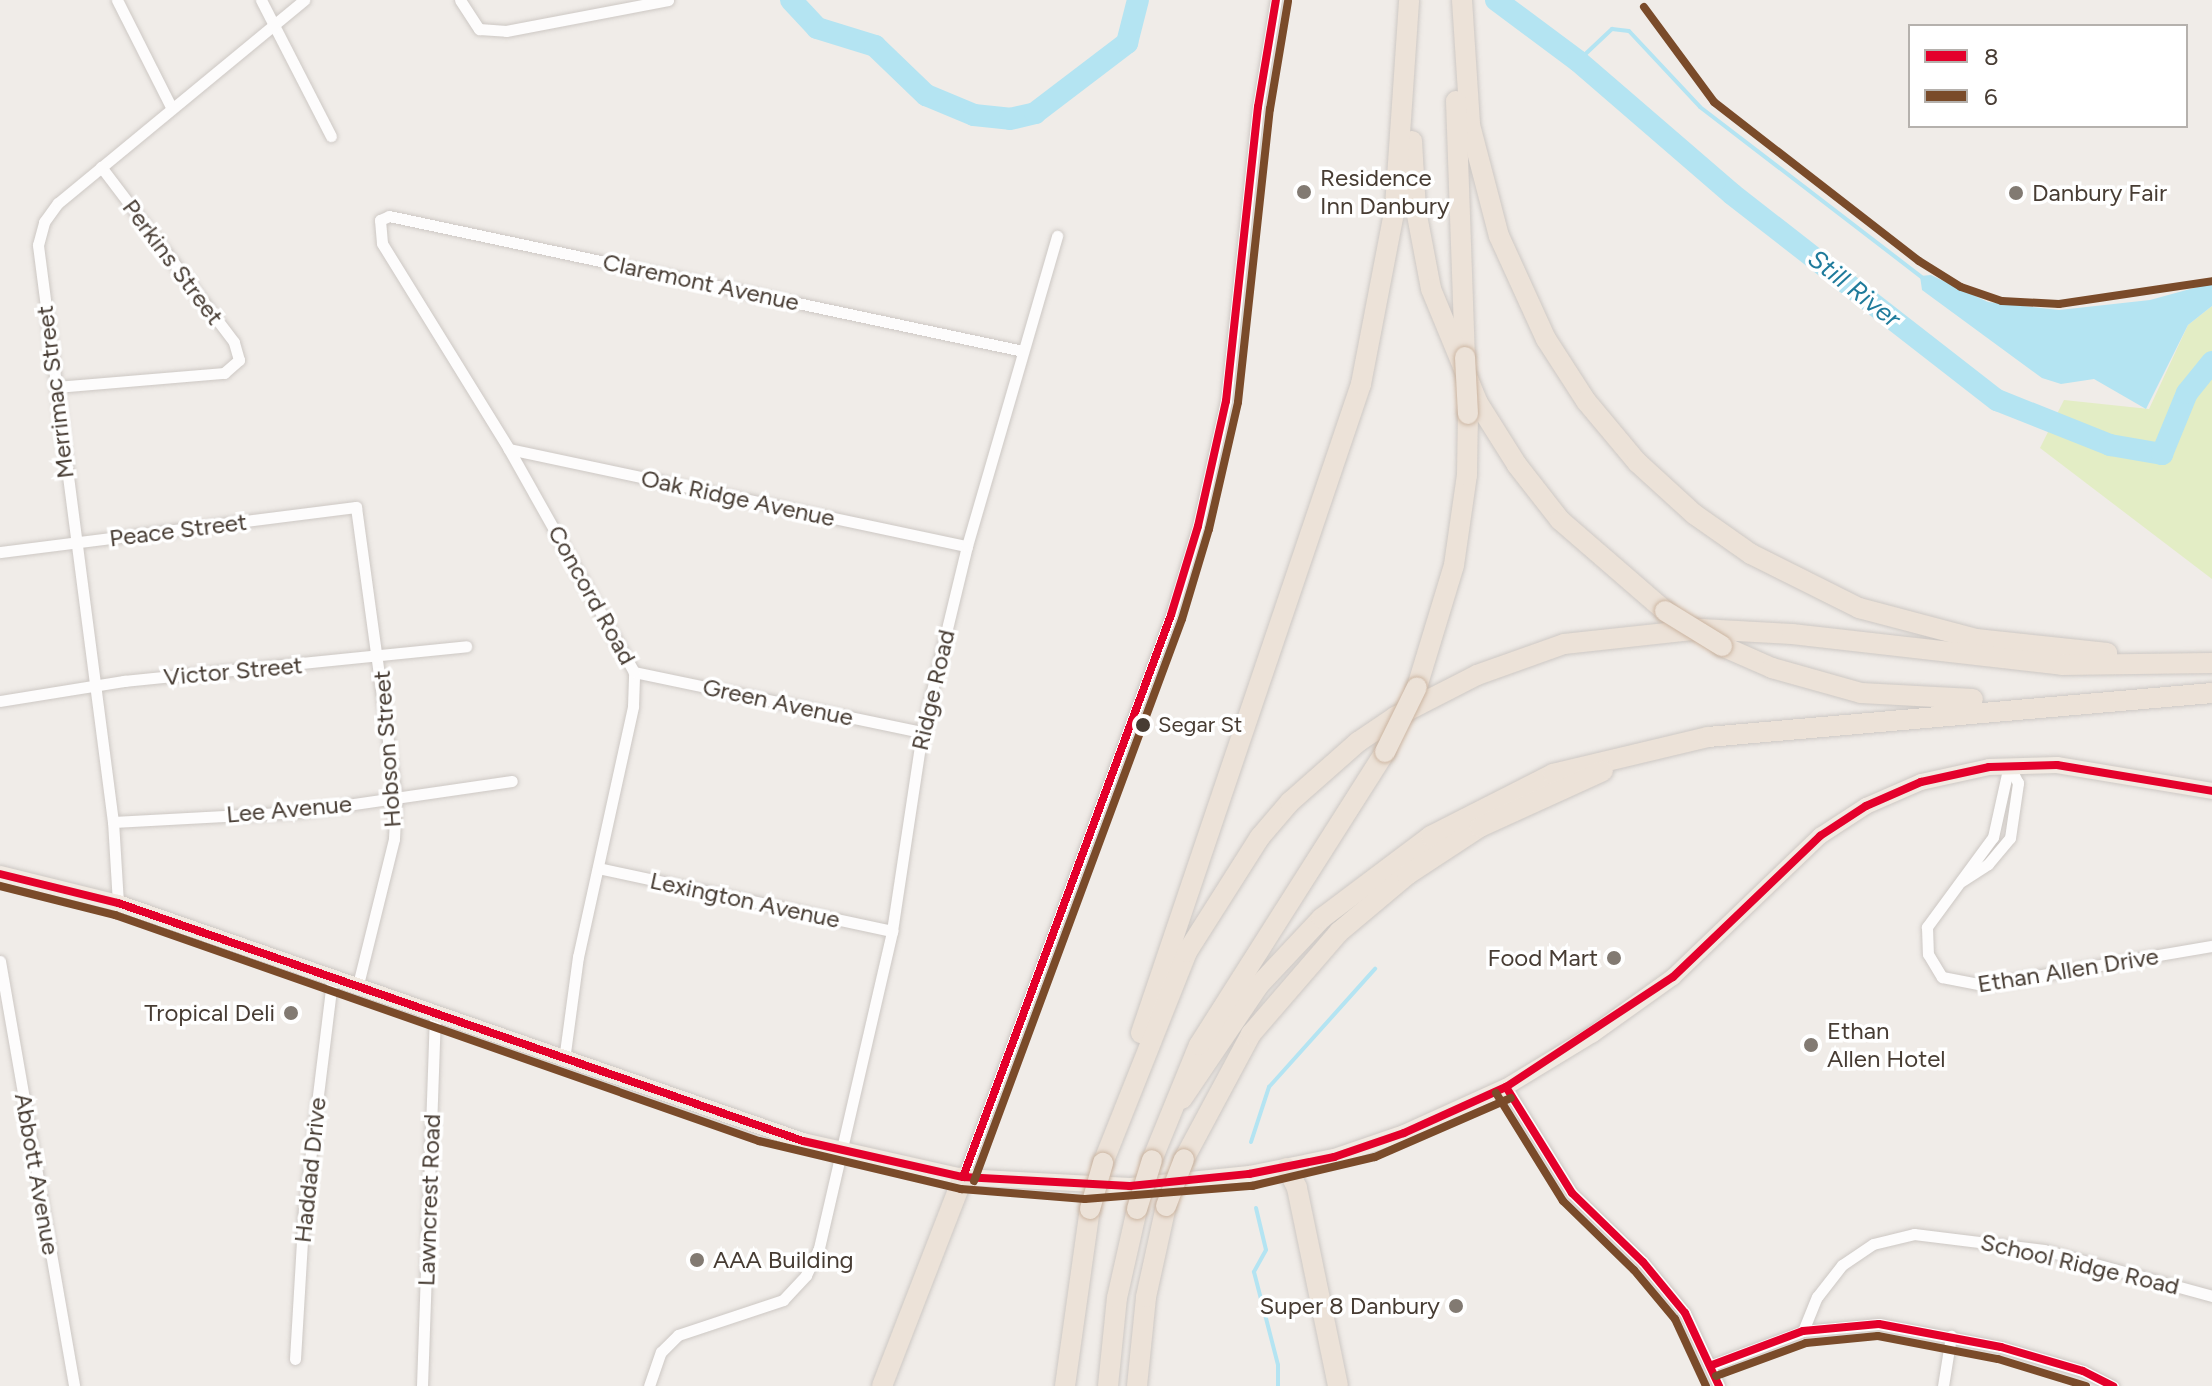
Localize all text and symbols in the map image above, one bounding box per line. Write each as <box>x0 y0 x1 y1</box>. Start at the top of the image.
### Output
legend <box>1908 24 2188 128</box>
text: 8 <box>1984 42 1999 71</box>
text: 6 <box>1984 82 1998 111</box>
place label: Residence Inn Danbury <box>1320 164 1450 220</box>
place label: Danbury Fair <box>2032 179 2167 207</box>
marker: Residence Inn Danbury <box>1295 183 1313 201</box>
marker: Danbury Fair <box>2007 184 2025 202</box>
street label: Perkins Street <box>116 194 230 330</box>
water label: Still River <box>1802 243 1906 335</box>
street label: Claremont Avenue <box>600 247 802 317</box>
street label: Merrimac Street <box>30 304 80 480</box>
street label: Oak Ridge Avenue <box>638 463 838 533</box>
street label: Peace Street <box>108 507 248 553</box>
street label: Concord Road <box>542 520 642 670</box>
street label: Ridge Road <box>905 627 961 753</box>
street label: Victor Street <box>162 651 304 691</box>
street label: Hobson Street <box>367 669 407 829</box>
street label: Green Avenue <box>700 672 856 732</box>
place label: Segar St <box>1158 712 1242 738</box>
marker: Segar St <box>1135 717 1151 733</box>
street label: Lee Avenue <box>225 789 353 829</box>
street label: Lexington Avenue <box>647 866 843 934</box>
street label: Ethan Allen Drive <box>1975 941 2161 999</box>
place label: Food Mart <box>1488 944 1598 972</box>
marker: Food Mart <box>1605 949 1623 967</box>
place label: Tropical Deli <box>144 999 275 1027</box>
marker: Tropical Deli <box>282 1004 300 1022</box>
place label: Ethan Allen Hotel <box>1827 1017 1946 1073</box>
marker: Ethan Allen Hotel <box>1802 1036 1820 1054</box>
street label: Abbott Avenue <box>9 1091 65 1257</box>
street label: Haddad Drive <box>288 1096 332 1244</box>
street label: Lawncrest Road <box>412 1113 446 1287</box>
street label: School Ridge Road <box>1978 1227 2182 1301</box>
place label: AAA Building <box>713 1246 854 1274</box>
marker: AAA Building <box>688 1251 706 1269</box>
place label: Super 8 Danbury <box>1260 1292 1440 1320</box>
marker: Super 8 Danbury <box>1447 1297 1465 1315</box>

